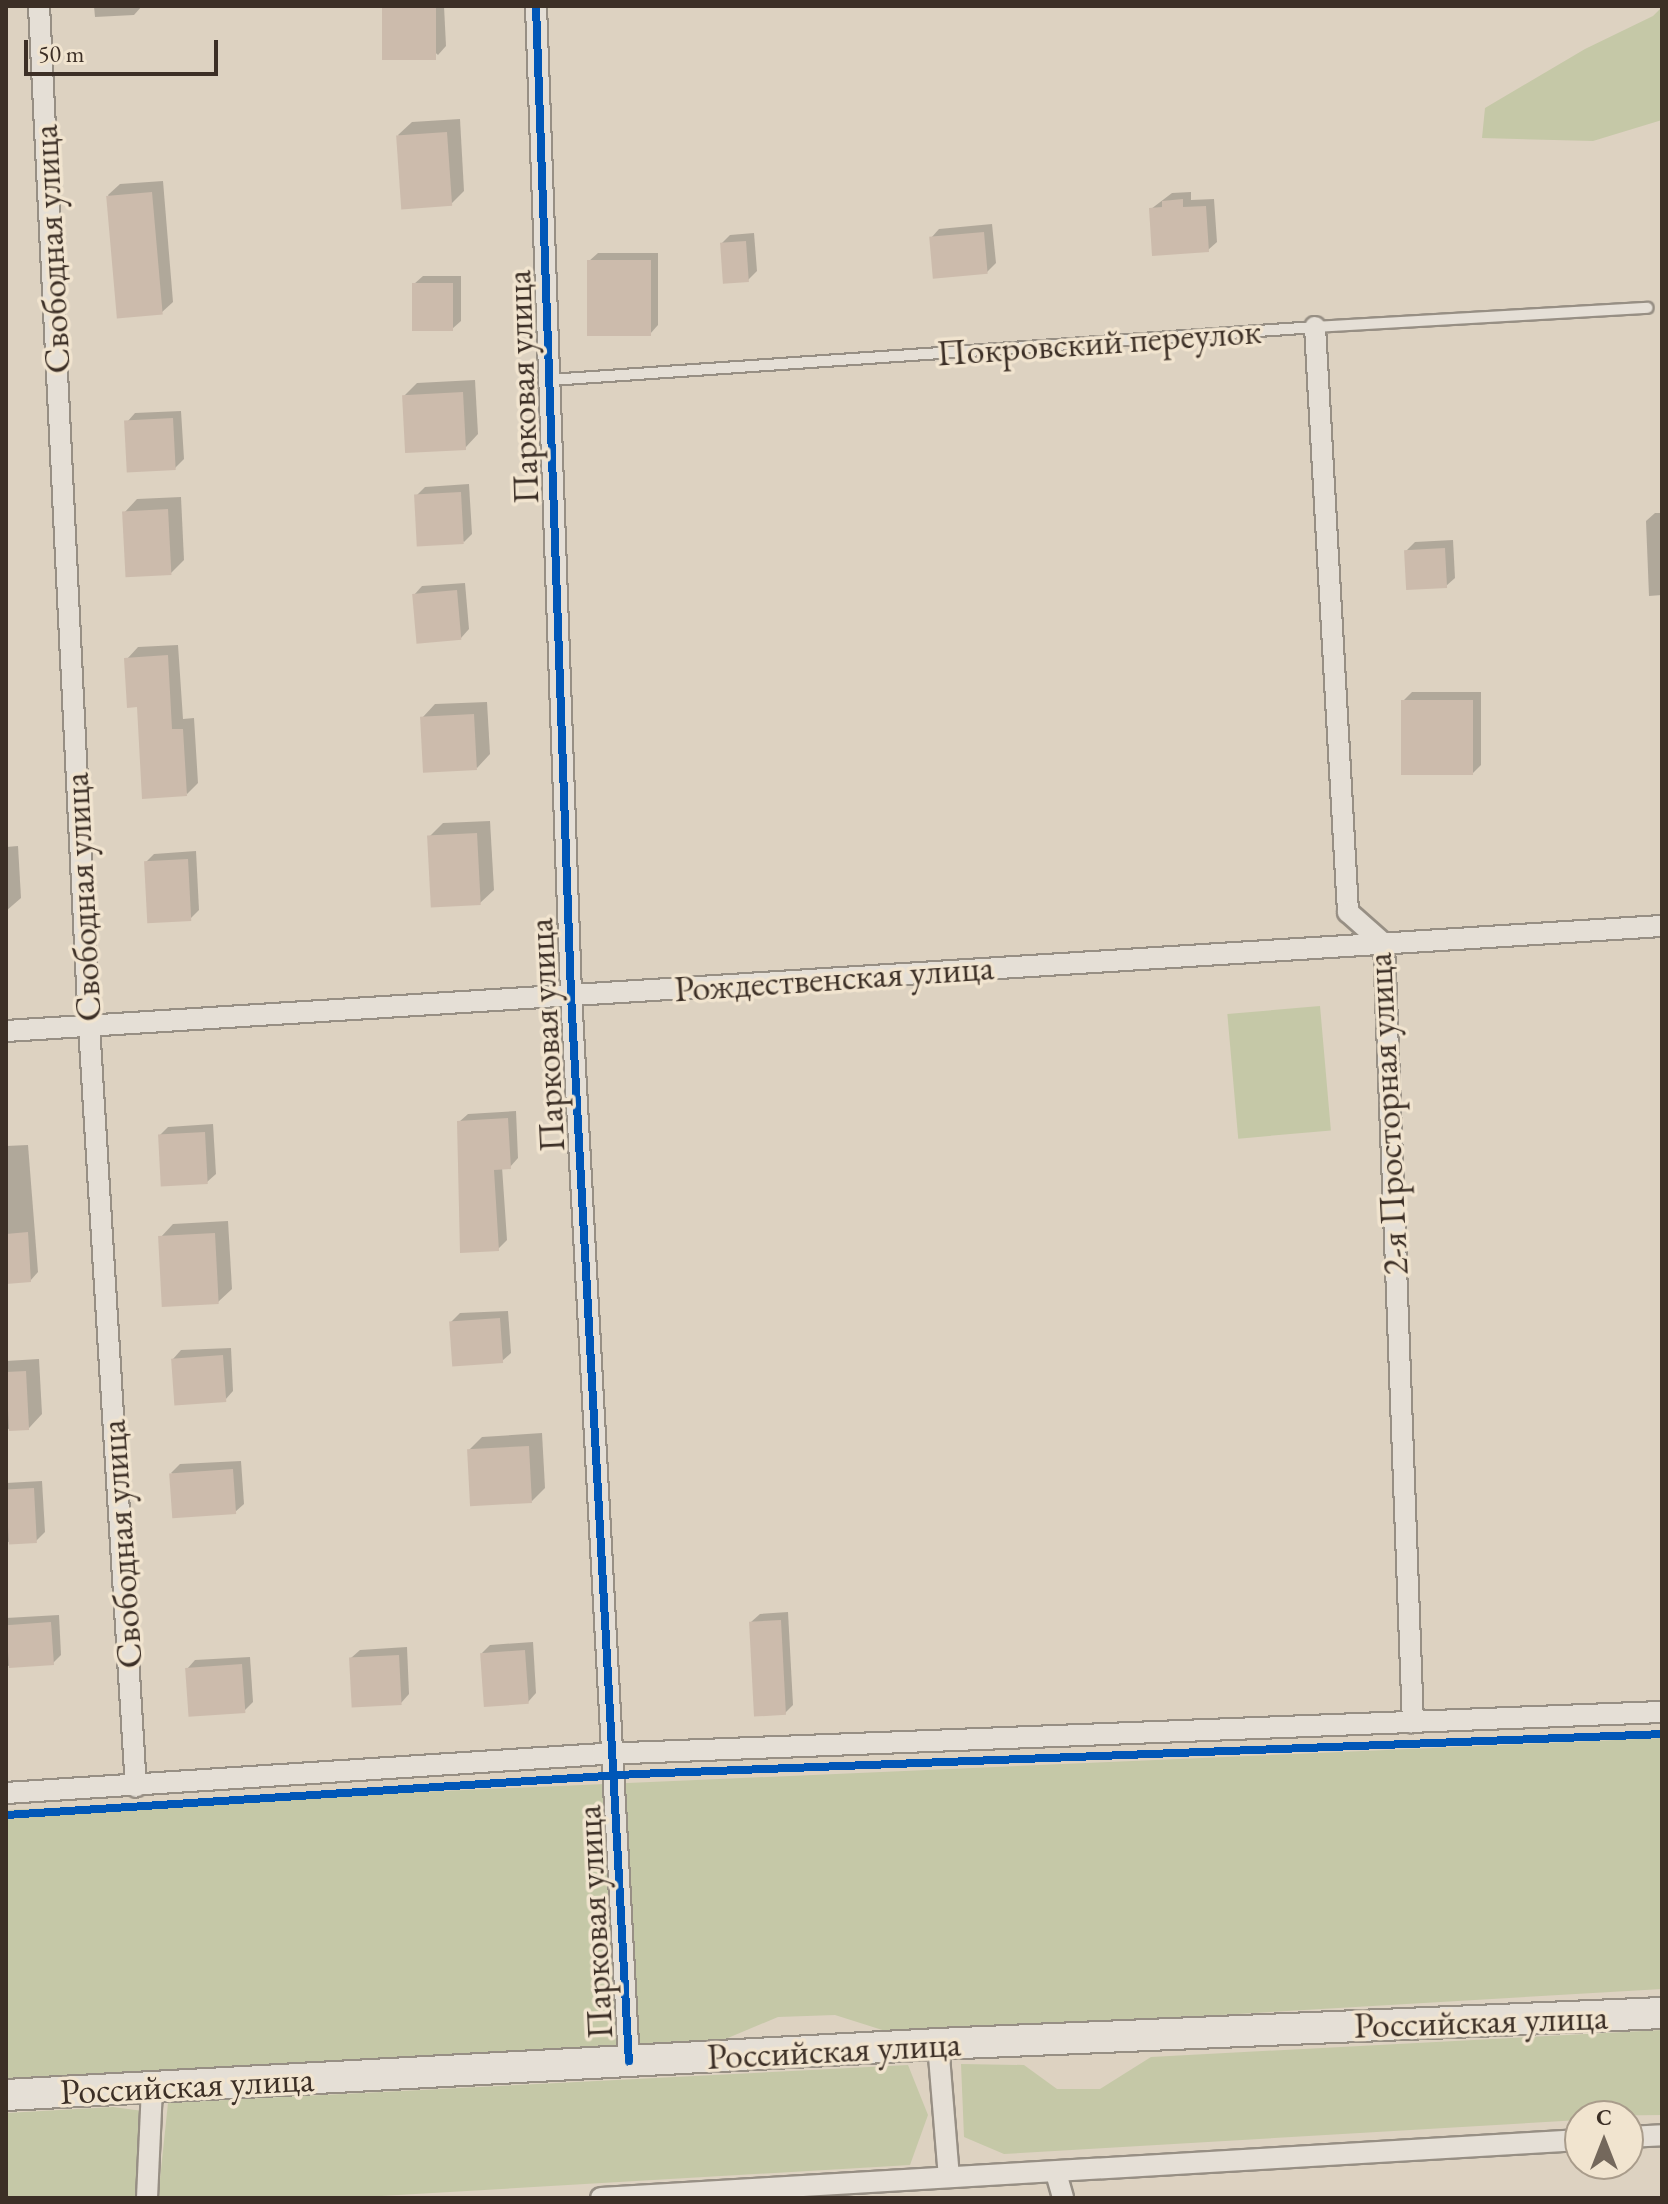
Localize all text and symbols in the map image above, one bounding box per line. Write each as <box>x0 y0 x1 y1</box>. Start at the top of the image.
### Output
scale bar <box>28 24 222 74</box>
text: 50 m <box>38 38 85 69</box>
street label: Свободная улица <box>23 123 79 375</box>
street label: Парковая улица <box>496 269 548 505</box>
street label: Покровский переулок <box>935 309 1263 375</box>
street label: Свободная улица <box>54 771 110 1023</box>
street label: Парковая улица <box>518 917 574 1153</box>
street label: Рождественская улица <box>673 945 995 1011</box>
street label: 2-я Просторная улица <box>1357 952 1417 1276</box>
street label: Свободная улица <box>91 1418 151 1670</box>
street label: Парковая улица <box>566 1804 622 2040</box>
street label: Российская улица <box>1353 1995 1609 2047</box>
street label: Российская улица <box>706 2022 962 2078</box>
street label: Российская улица <box>59 2057 315 2113</box>
north arrow <box>1564 2100 1644 2180</box>
text: С <box>1596 2103 1612 2132</box>

